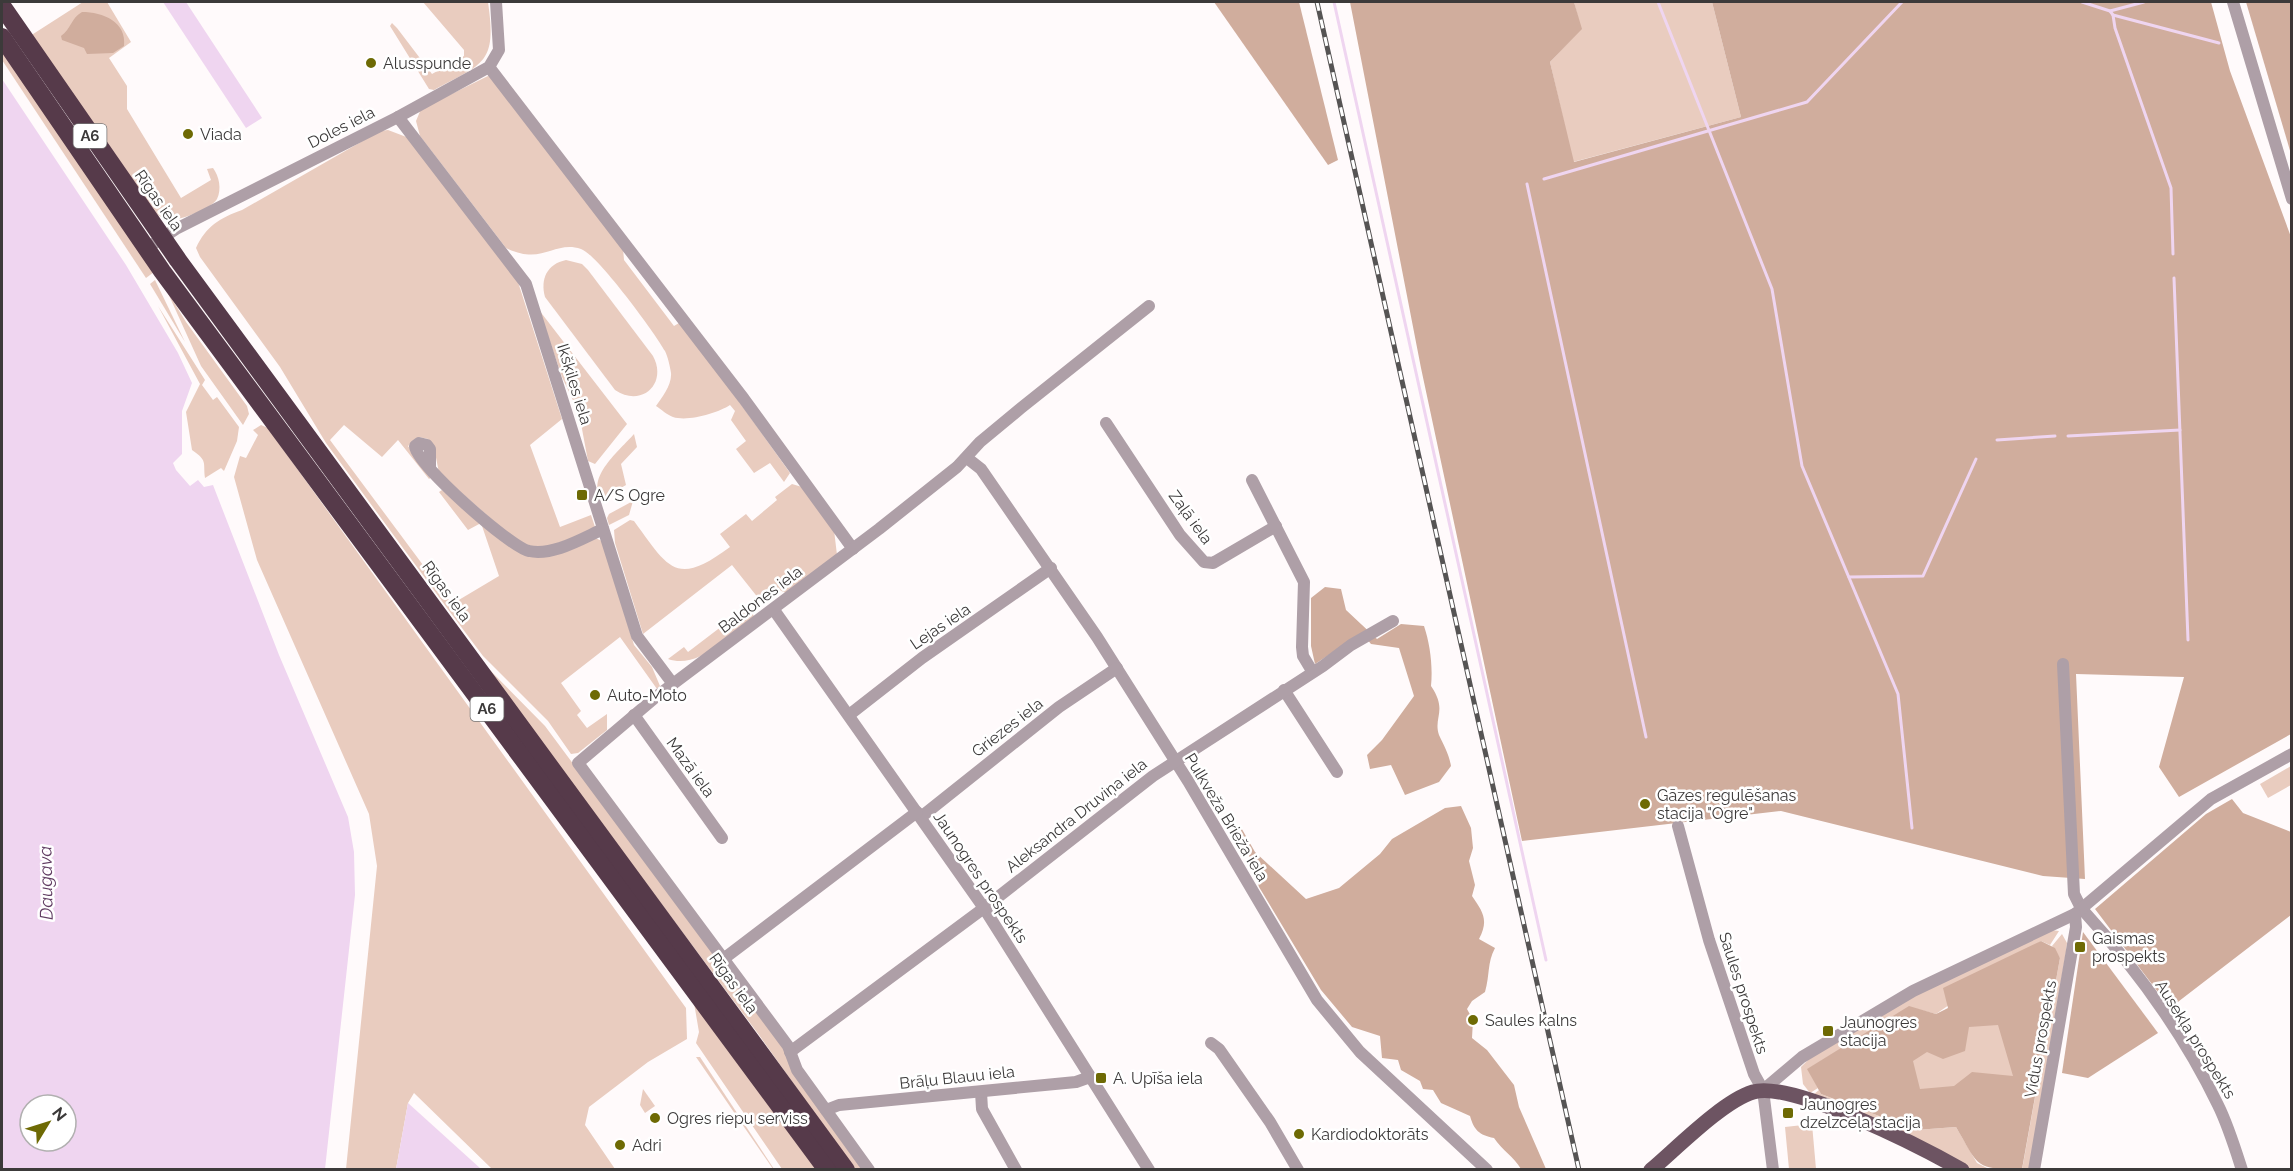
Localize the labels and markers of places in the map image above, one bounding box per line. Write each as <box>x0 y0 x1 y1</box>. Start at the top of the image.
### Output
place label: Alusspunde <box>383 54 471 73</box>
marker: Alusspunde <box>364 56 378 70</box>
place label: Viada <box>200 125 242 144</box>
marker: Viada <box>181 127 195 141</box>
place label: A/S Ogre <box>594 486 665 505</box>
marker: A/S Ogre <box>575 488 589 502</box>
place label: Auto-Moto <box>607 686 687 705</box>
marker: Auto-Moto <box>588 688 602 702</box>
place label: Gāzes regulēšanas stacija "Ogre" <box>1657 786 1796 823</box>
marker: Gāzes regulēšanas stacija "Ogre" <box>1638 797 1652 811</box>
place label: Gaismas prospekts <box>2092 929 2166 966</box>
marker: Gaismas prospekts <box>2073 940 2087 954</box>
place label: Saules kalns <box>1485 1011 1577 1030</box>
marker: Saules kalns <box>1466 1013 1480 1027</box>
place label: Jaunogres stacija <box>1840 1013 1917 1050</box>
marker: Jaunogres stacija <box>1821 1024 1835 1038</box>
place label: A. Upīša iela <box>1113 1069 1203 1088</box>
marker: A. Upīša iela <box>1094 1071 1108 1085</box>
place label: Jaunogres dzelzceļa stacija <box>1800 1095 1921 1132</box>
marker: Jaunogres dzelzceļa stacija <box>1781 1106 1795 1120</box>
place label: Ogres riepu serviss <box>667 1109 808 1128</box>
marker: Ogres riepu serviss <box>648 1111 662 1125</box>
place label: Kardiodoktorāts <box>1311 1125 1429 1144</box>
marker: Kardiodoktorāts <box>1292 1127 1306 1141</box>
place label: Adri <box>632 1136 662 1155</box>
marker: Adri <box>613 1138 627 1152</box>

